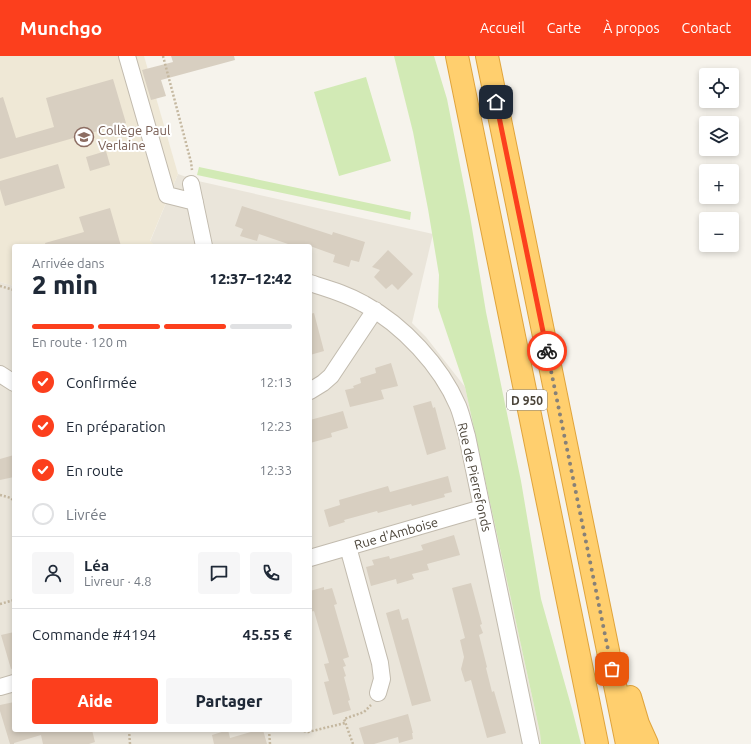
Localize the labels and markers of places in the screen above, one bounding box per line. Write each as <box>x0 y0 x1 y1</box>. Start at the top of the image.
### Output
pin <box>479 85 513 119</box>
place label: Collège Paul Verlaine <box>98 123 171 152</box>
school or university icon: Collège Paul Verlaine <box>73 126 95 148</box>
pin <box>595 652 629 686</box>

